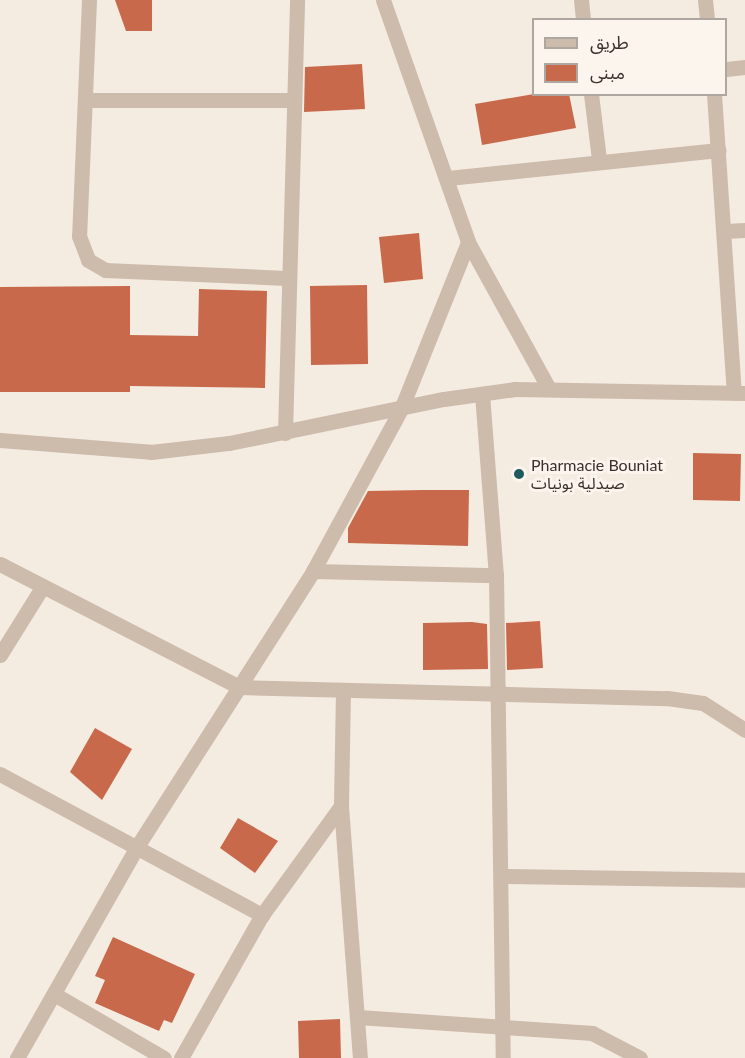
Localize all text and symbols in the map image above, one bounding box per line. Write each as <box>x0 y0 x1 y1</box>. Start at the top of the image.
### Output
legend <box>532 18 727 96</box>
text: طريق <box>590 31 629 53</box>
text: مبنى <box>590 61 625 83</box>
place label: Pharmacie Bouniat صيدلية بونيات <box>531 455 663 493</box>
marker: Pharmacie Bouniat صيدلية بونيات <box>512 467 526 481</box>

